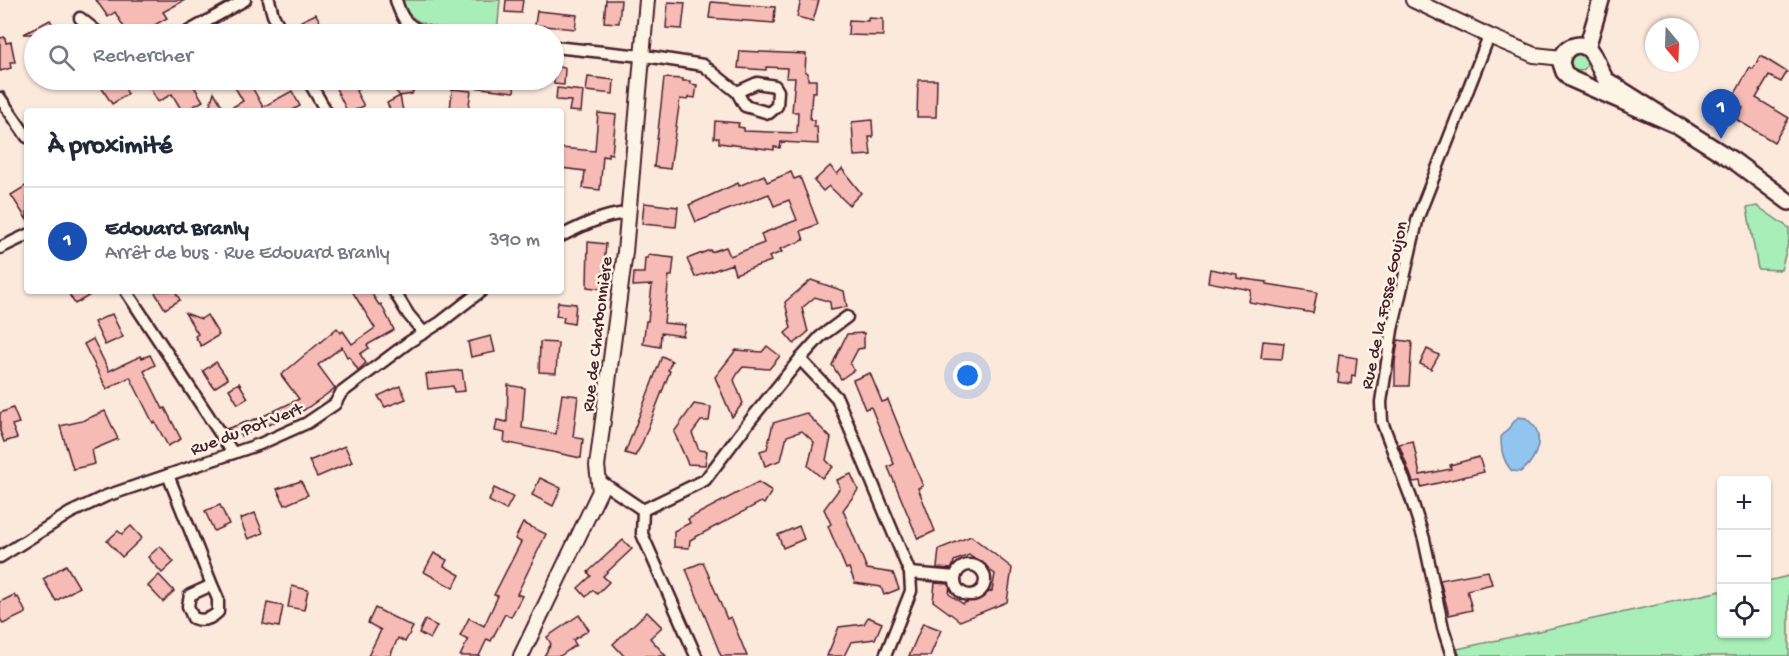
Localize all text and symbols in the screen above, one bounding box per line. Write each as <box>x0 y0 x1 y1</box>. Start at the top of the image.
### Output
north arrow <box>1645 18 1699 72</box>
search box <box>24 24 564 90</box>
icon: search <box>45 41 78 74</box>
text: Rechercher <box>93 44 193 70</box>
pin: 1 <box>1702 90 1740 139</box>
text: À proximité <box>48 132 172 163</box>
text: Edouard Branly <box>105 217 249 243</box>
street label: Rue de la Fosse Goujon <box>1357 219 1414 392</box>
text: 1 <box>63 230 72 253</box>
text: 390 m <box>489 230 540 253</box>
text: Arrêt de bus · Rue Edouard Branly <box>105 243 390 266</box>
street label: Rue de Charbonnière <box>579 255 619 413</box>
your location <box>953 361 982 390</box>
street label: Rue du Pot Vert <box>188 399 308 461</box>
map controls <box>1717 476 1771 638</box>
button: + <box>1717 476 1771 530</box>
button: − <box>1717 530 1771 584</box>
button: locate <box>1717 584 1771 638</box>

